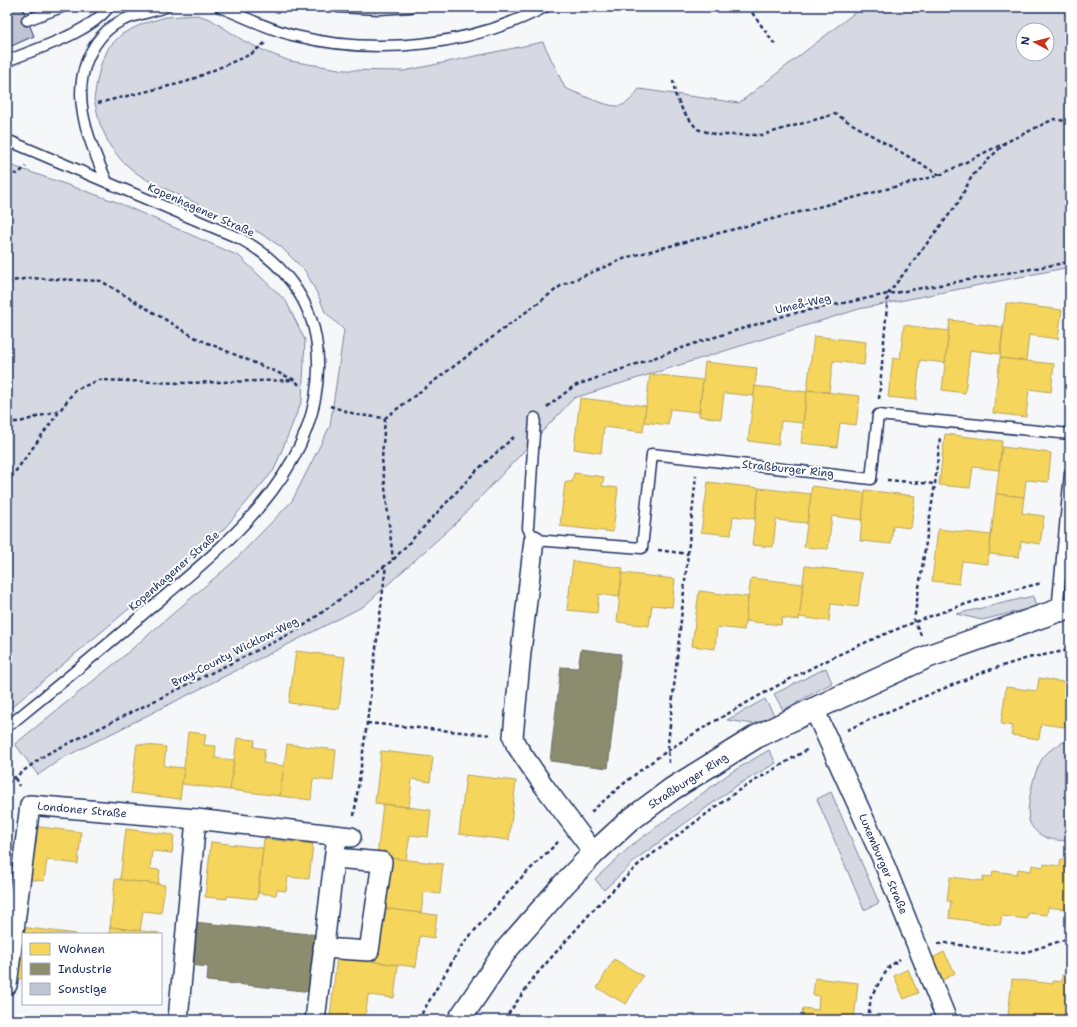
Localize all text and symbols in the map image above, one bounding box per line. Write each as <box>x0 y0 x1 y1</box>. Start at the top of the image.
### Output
north arrow <box>1015 22 1055 62</box>
text: N <box>1018 35 1034 46</box>
street label: Kopenhagener Straße <box>145 180 257 240</box>
street label: Umeå-Weg <box>774 290 833 318</box>
street label: Straßburger Ring <box>741 457 835 481</box>
street label: Kopenhagener Straße <box>125 527 223 615</box>
street label: Bray-County Wicklow-Weg <box>169 613 301 691</box>
street label: Straßburger Ring <box>645 749 731 812</box>
street label: Londoner Straße <box>37 799 127 821</box>
street label: Luxemburger Straße <box>855 811 911 917</box>
legend <box>22 933 162 1005</box>
text: Wohnen <box>58 941 105 957</box>
text: Industrie <box>58 961 112 977</box>
text: Sonstige <box>58 981 107 997</box>

